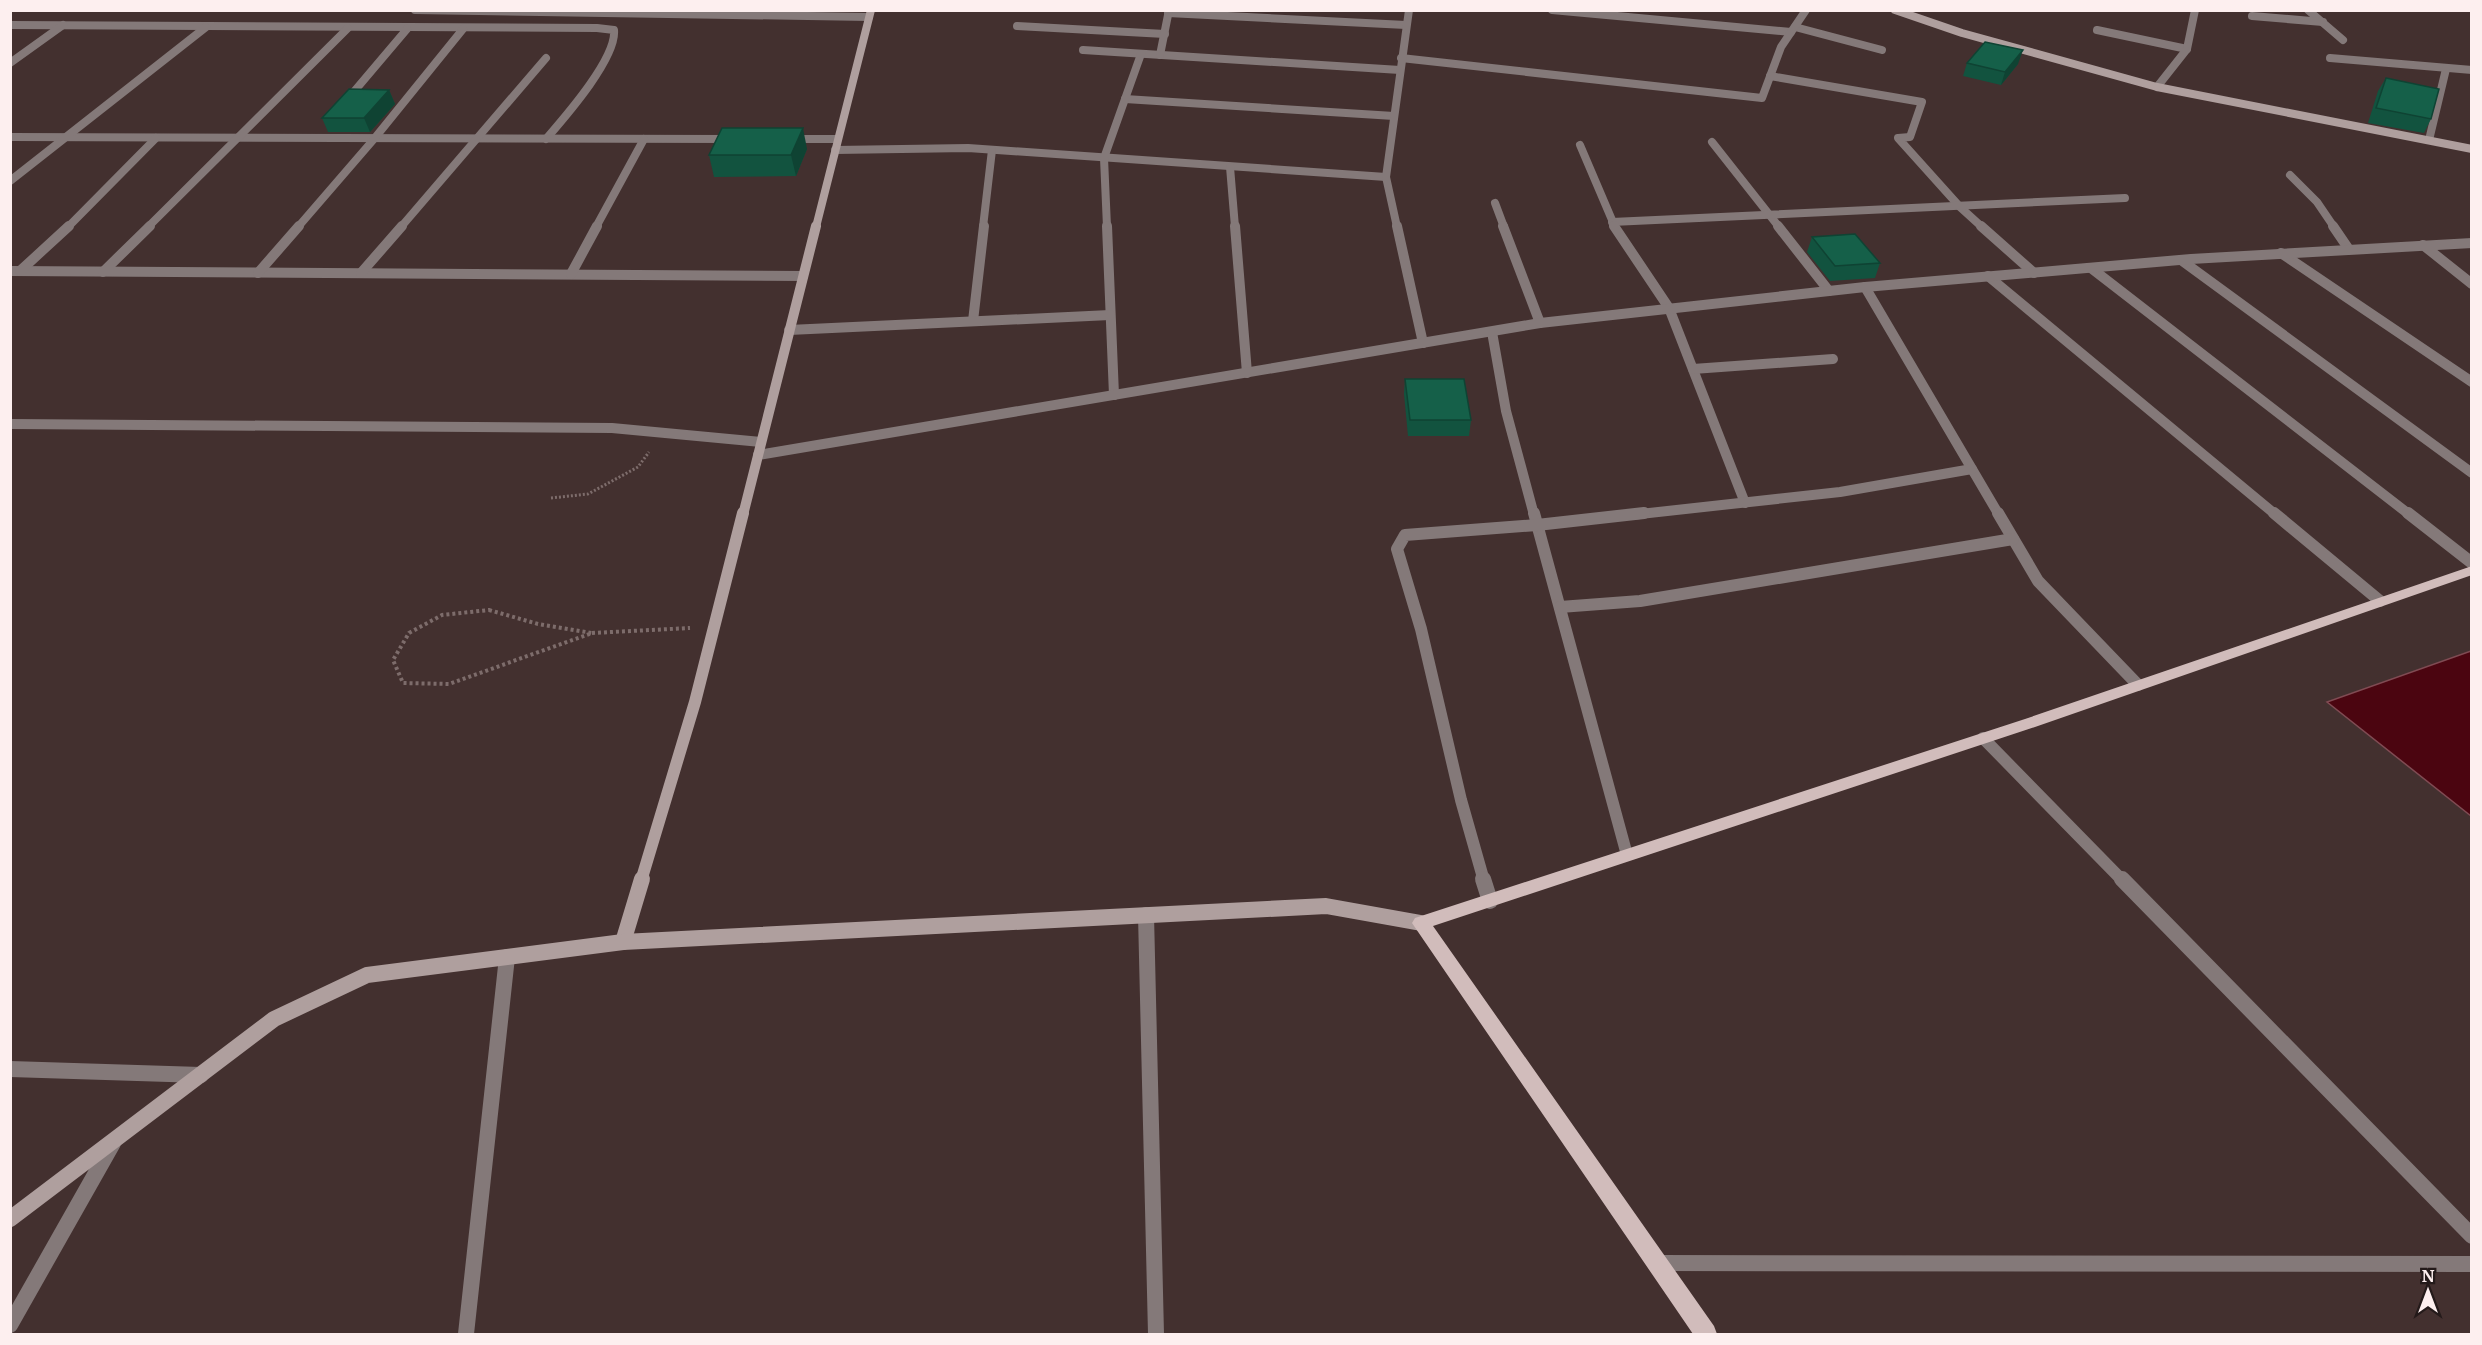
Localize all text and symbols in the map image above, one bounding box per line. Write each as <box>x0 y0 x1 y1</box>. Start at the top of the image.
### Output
north arrow <box>2398 1261 2458 1321</box>
text: N <box>2422 1266 2435 1286</box>

